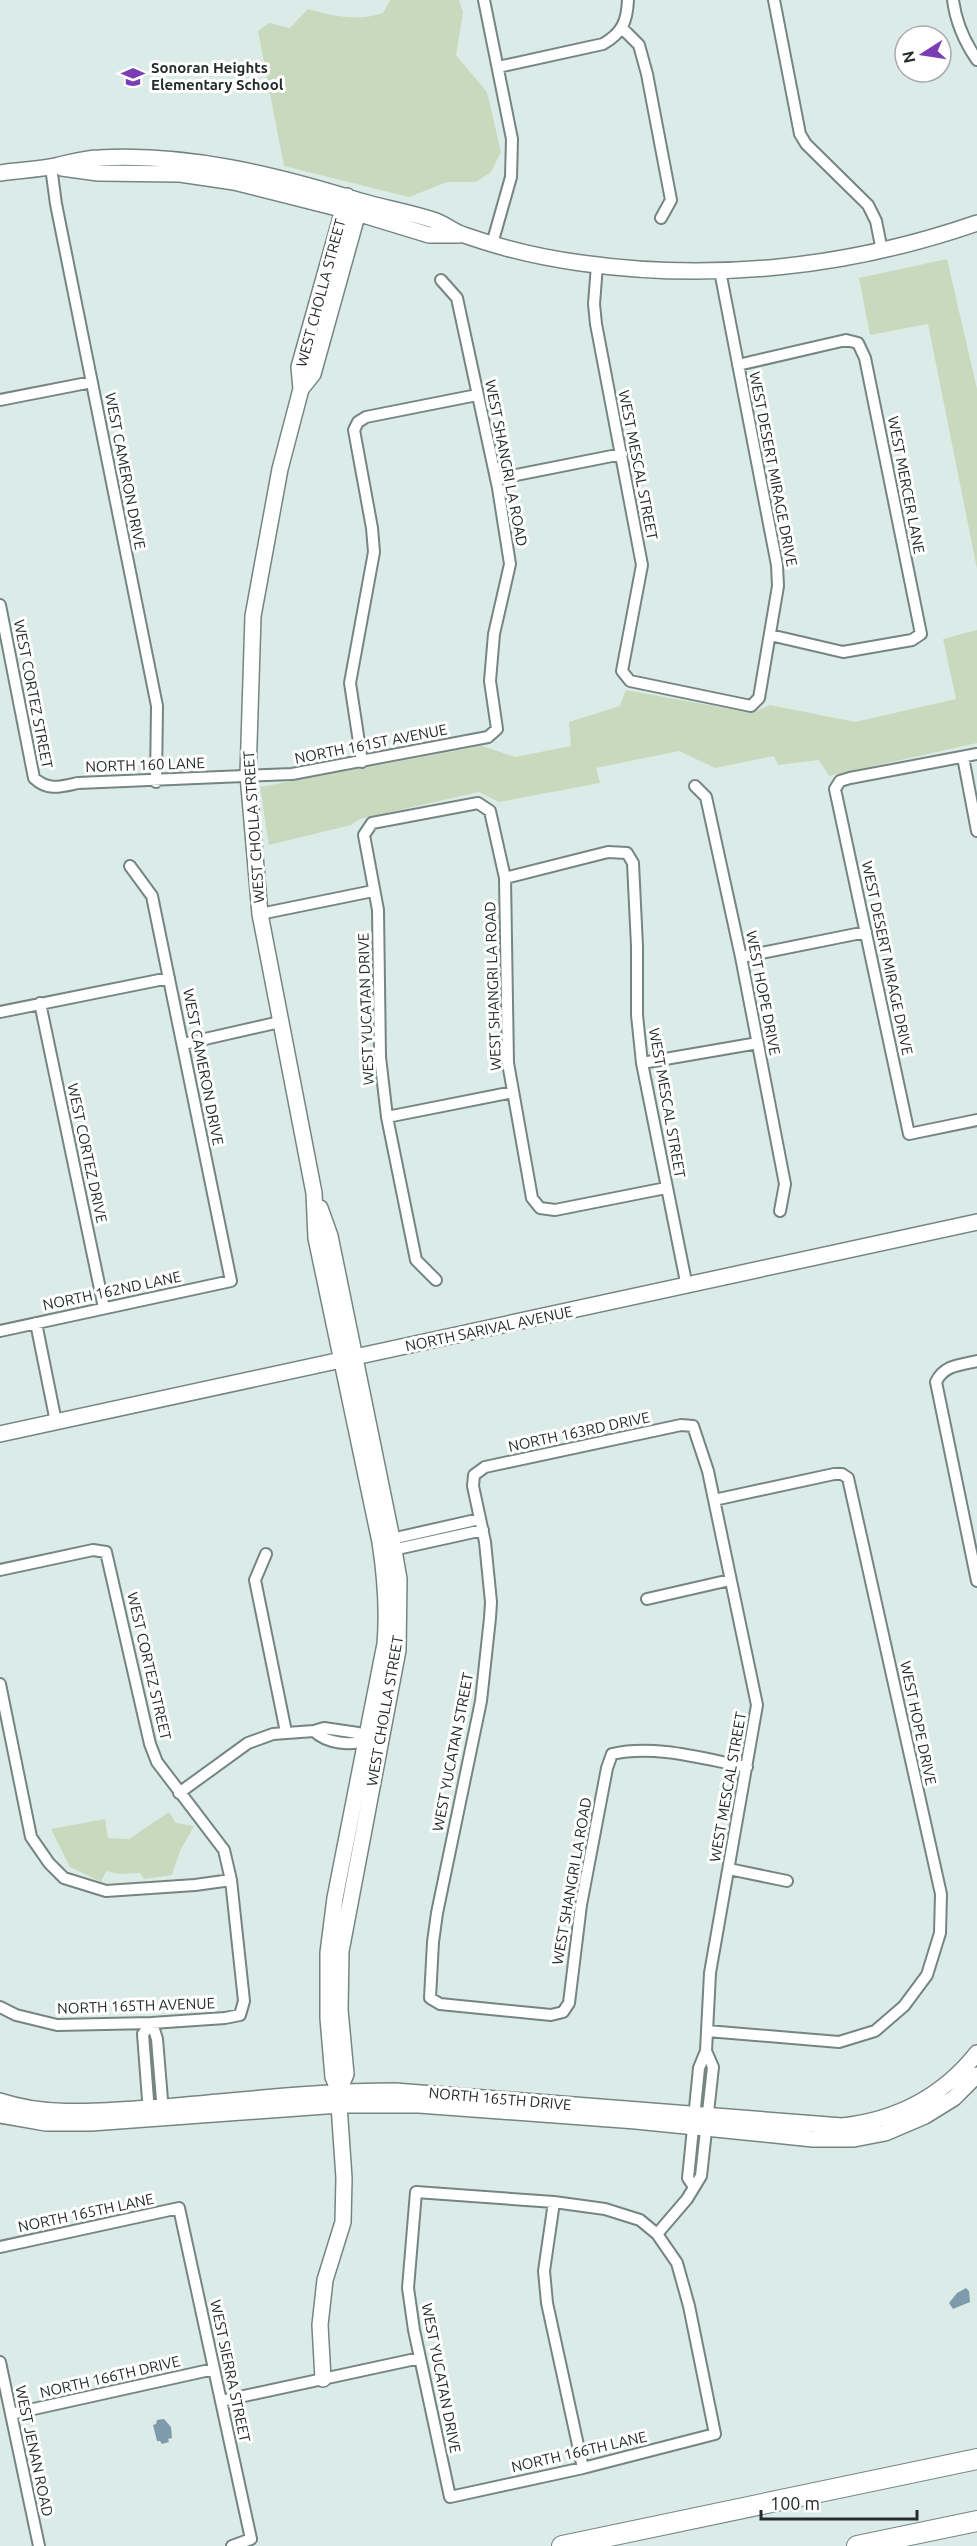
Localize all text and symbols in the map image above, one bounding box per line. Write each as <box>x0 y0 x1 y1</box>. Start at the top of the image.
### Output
north arrow <box>893 24 953 84</box>
text: N <box>898 49 918 65</box>
place label: Sonoran Heights Elementary School <box>151 59 284 93</box>
school or university icon: Sonoran Heights Elementary School <box>120 64 146 90</box>
street label: WEST CHOLLA STREET <box>293 216 349 369</box>
street label: WEST DESERT MIRAGE DRIVE <box>746 370 801 568</box>
street label: WEST SHANGRI LA ROAD <box>482 378 531 548</box>
street label: WEST MESCAL STREET <box>616 389 661 542</box>
street label: WEST CAMERON DRIVE <box>102 391 149 551</box>
street label: WEST MERCER LANE <box>885 415 928 555</box>
street label: WEST CORTEZ STREET <box>11 618 56 770</box>
street label: NORTH 161ST AVENUE <box>293 720 449 767</box>
street label: WEST CHOLLA STREET <box>240 750 267 904</box>
street label: NORTH 160 LANE <box>85 754 205 775</box>
street label: WEST DESERT MIRAGE DRIVE <box>859 859 916 1057</box>
street label: WEST SHANGRI LA ROAD <box>481 901 504 1071</box>
street label: WEST HOPE DRIVE <box>743 929 784 1057</box>
street label: WEST YUCATAN DRIVE <box>354 933 377 1085</box>
street label: WEST CAMERON DRIVE <box>180 987 227 1147</box>
street label: WEST MESCAL STREET <box>646 1026 689 1180</box>
street label: WEST CORTEZ DRIVE <box>64 1082 111 1224</box>
street label: NORTH 162ND LANE <box>41 1268 183 1313</box>
street label: NORTH SARIVAL AVENUE <box>404 1302 574 1355</box>
street label: NORTH 163RD DRIVE <box>506 1408 651 1455</box>
street label: WEST CORTEZ STREET <box>124 1590 175 1742</box>
street label: WEST CHOLLA STREET <box>363 1634 406 1788</box>
street label: WEST HOPE DRIVE <box>897 1659 940 1787</box>
street label: WEST YUCATAN STREET <box>429 1670 476 1833</box>
street label: WEST MESCAL STREET <box>706 1710 749 1863</box>
street label: WEST SHANGRI LA ROAD <box>548 1796 595 1966</box>
street label: NORTH 165TH AVENUE <box>57 1994 215 2017</box>
street label: NORTH 165TH DRIVE <box>428 2084 572 2113</box>
street label: NORTH 165TH LANE <box>16 2190 155 2235</box>
street label: WEST SIERRA STREET <box>207 2298 254 2444</box>
street label: WEST YUCATAN DRIVE <box>419 2301 464 2454</box>
street label: NORTH 166TH DRIVE <box>38 2352 182 2401</box>
street label: WEST JENAN ROAD <box>12 2384 57 2518</box>
street label: NORTH 166TH LANE <box>510 2428 648 2475</box>
scale bar <box>761 2483 917 2521</box>
text: 100 m <box>770 2493 820 2513</box>

